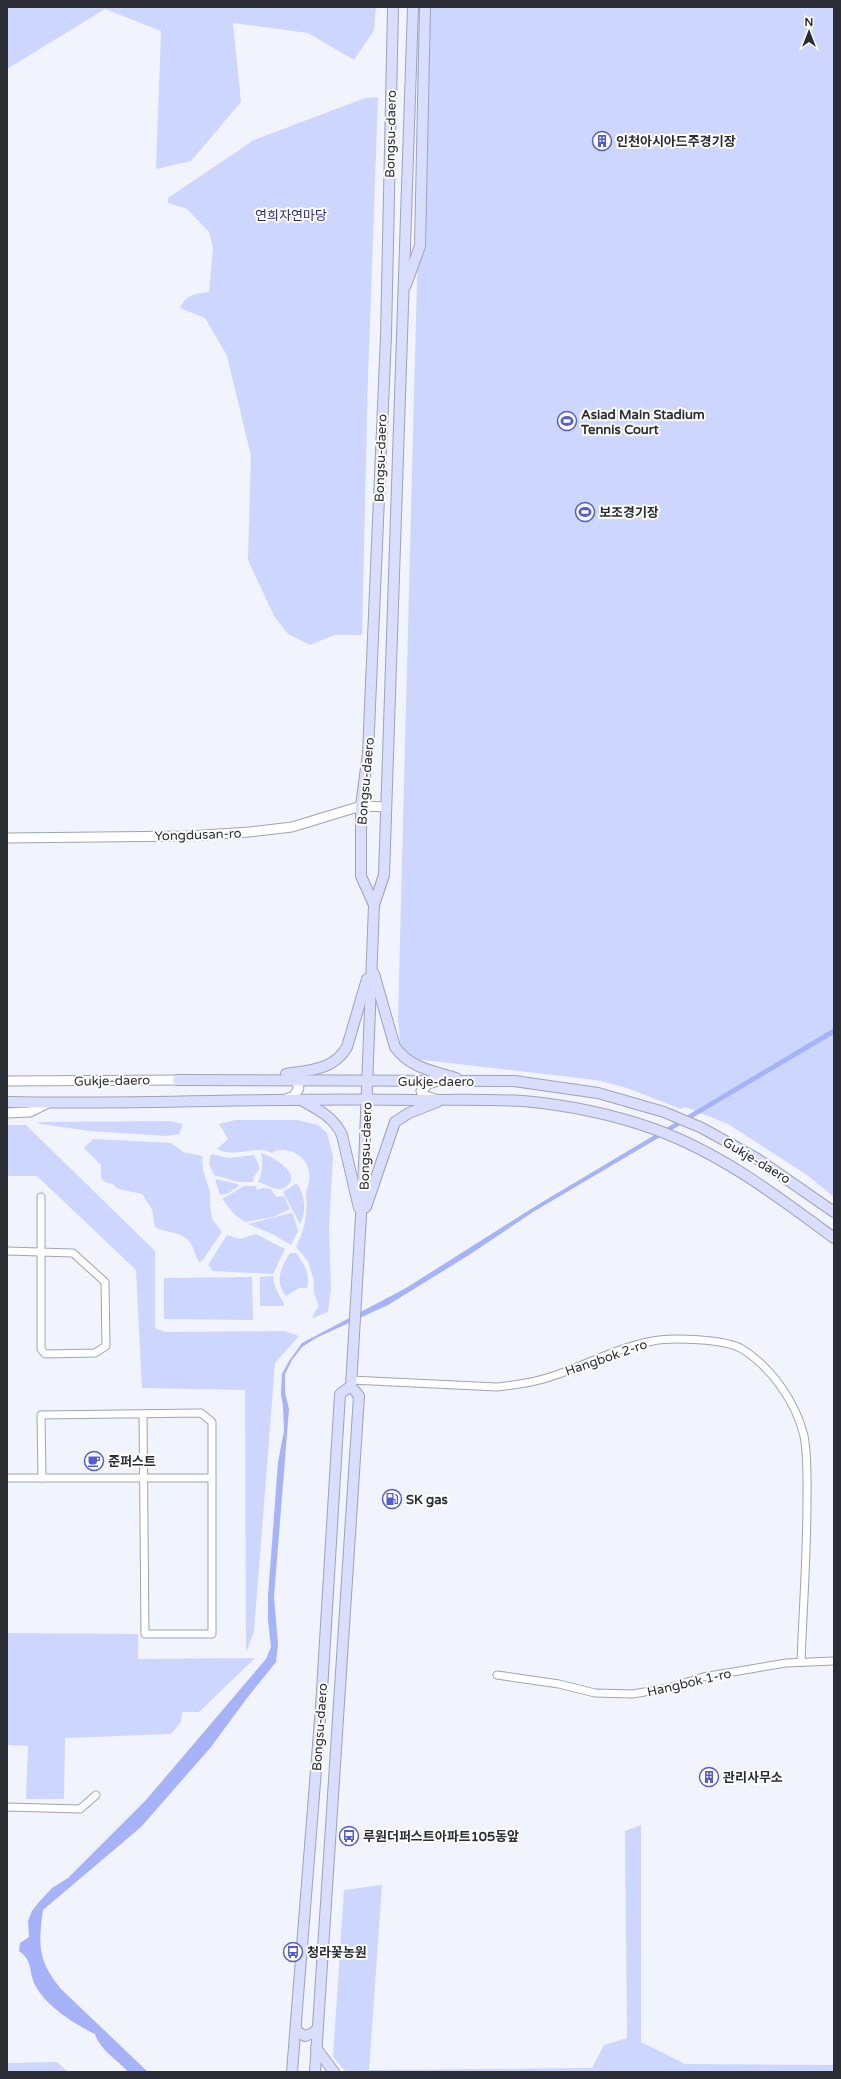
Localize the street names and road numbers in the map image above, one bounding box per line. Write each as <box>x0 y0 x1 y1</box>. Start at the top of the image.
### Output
street label: Bongsu-daero <box>382 90 400 178</box>
street label: Bongsu-daero <box>371 414 391 502</box>
street label: Bongsu-daero <box>354 736 378 826</box>
street label: Yongdusan-ro <box>154 825 242 845</box>
street label: Gukje-daero <box>74 1072 150 1090</box>
street label: Gukje-daero <box>398 1074 474 1090</box>
street label: Bongsu-daero <box>356 1102 376 1190</box>
street label: Gukje-daero <box>720 1134 793 1187</box>
street label: Hangbok 2-ro <box>563 1336 650 1380</box>
street label: Hangbok 1-ro <box>646 1665 733 1700</box>
street label: Bongsu-daero <box>309 1683 331 1772</box>

